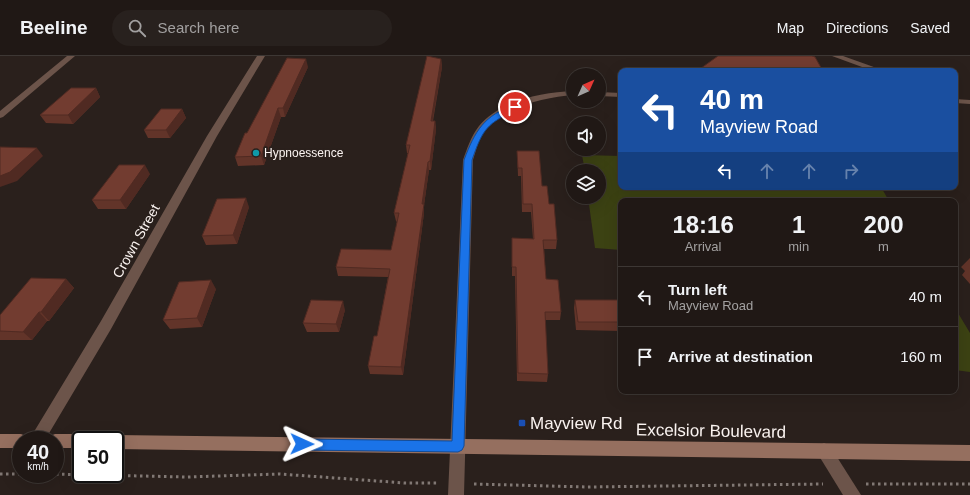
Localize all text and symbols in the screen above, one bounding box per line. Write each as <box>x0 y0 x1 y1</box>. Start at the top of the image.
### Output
search box <box>112 10 392 46</box>
text: Beeline <box>20 17 88 38</box>
icon: search <box>126 17 148 39</box>
text: Search here <box>158 19 239 36</box>
text: Map <box>777 20 804 36</box>
text: Directions <box>826 20 888 36</box>
text: Saved <box>910 20 950 36</box>
north arrow <box>566 68 606 108</box>
map controls <box>566 68 606 204</box>
icon: left <box>634 84 686 136</box>
text: 40 m <box>700 84 764 115</box>
pin <box>498 90 532 124</box>
icon: arrive <box>504 96 526 118</box>
button: sound <box>566 116 606 156</box>
text: Mayview Road <box>700 117 818 137</box>
place label: Hypnoessence <box>264 146 344 160</box>
marker: Hypnoessence <box>251 148 261 158</box>
icon: left <box>714 160 736 182</box>
icon: ahead <box>756 160 778 182</box>
icon: ahead <box>798 160 820 182</box>
icon: right <box>840 160 862 182</box>
button: layers <box>566 164 606 204</box>
street label: Crown Street <box>109 201 163 281</box>
text: 18:16 <box>672 211 734 238</box>
text: 1 <box>792 211 805 238</box>
text: 200 <box>864 211 904 238</box>
text: Arrival <box>685 239 722 254</box>
text: min <box>788 239 809 254</box>
text: m <box>878 239 889 254</box>
text: Turn left <box>668 281 727 298</box>
icon: left <box>634 286 656 308</box>
text: 40 m <box>909 288 942 305</box>
text: Mayview Road <box>668 298 753 313</box>
icon: arrive <box>634 346 656 368</box>
text: Arrive at destination <box>668 348 813 365</box>
text: 160 m <box>900 348 942 365</box>
place label: Mayview Rd <box>530 414 623 433</box>
marker: Mayview Rd <box>517 418 527 428</box>
street label: Excelsior Boulevard <box>636 420 786 442</box>
position arrow <box>281 423 323 465</box>
speed limit sign: 50 <box>72 431 124 483</box>
text: 40 <box>27 441 49 463</box>
text: km/h <box>27 461 49 472</box>

